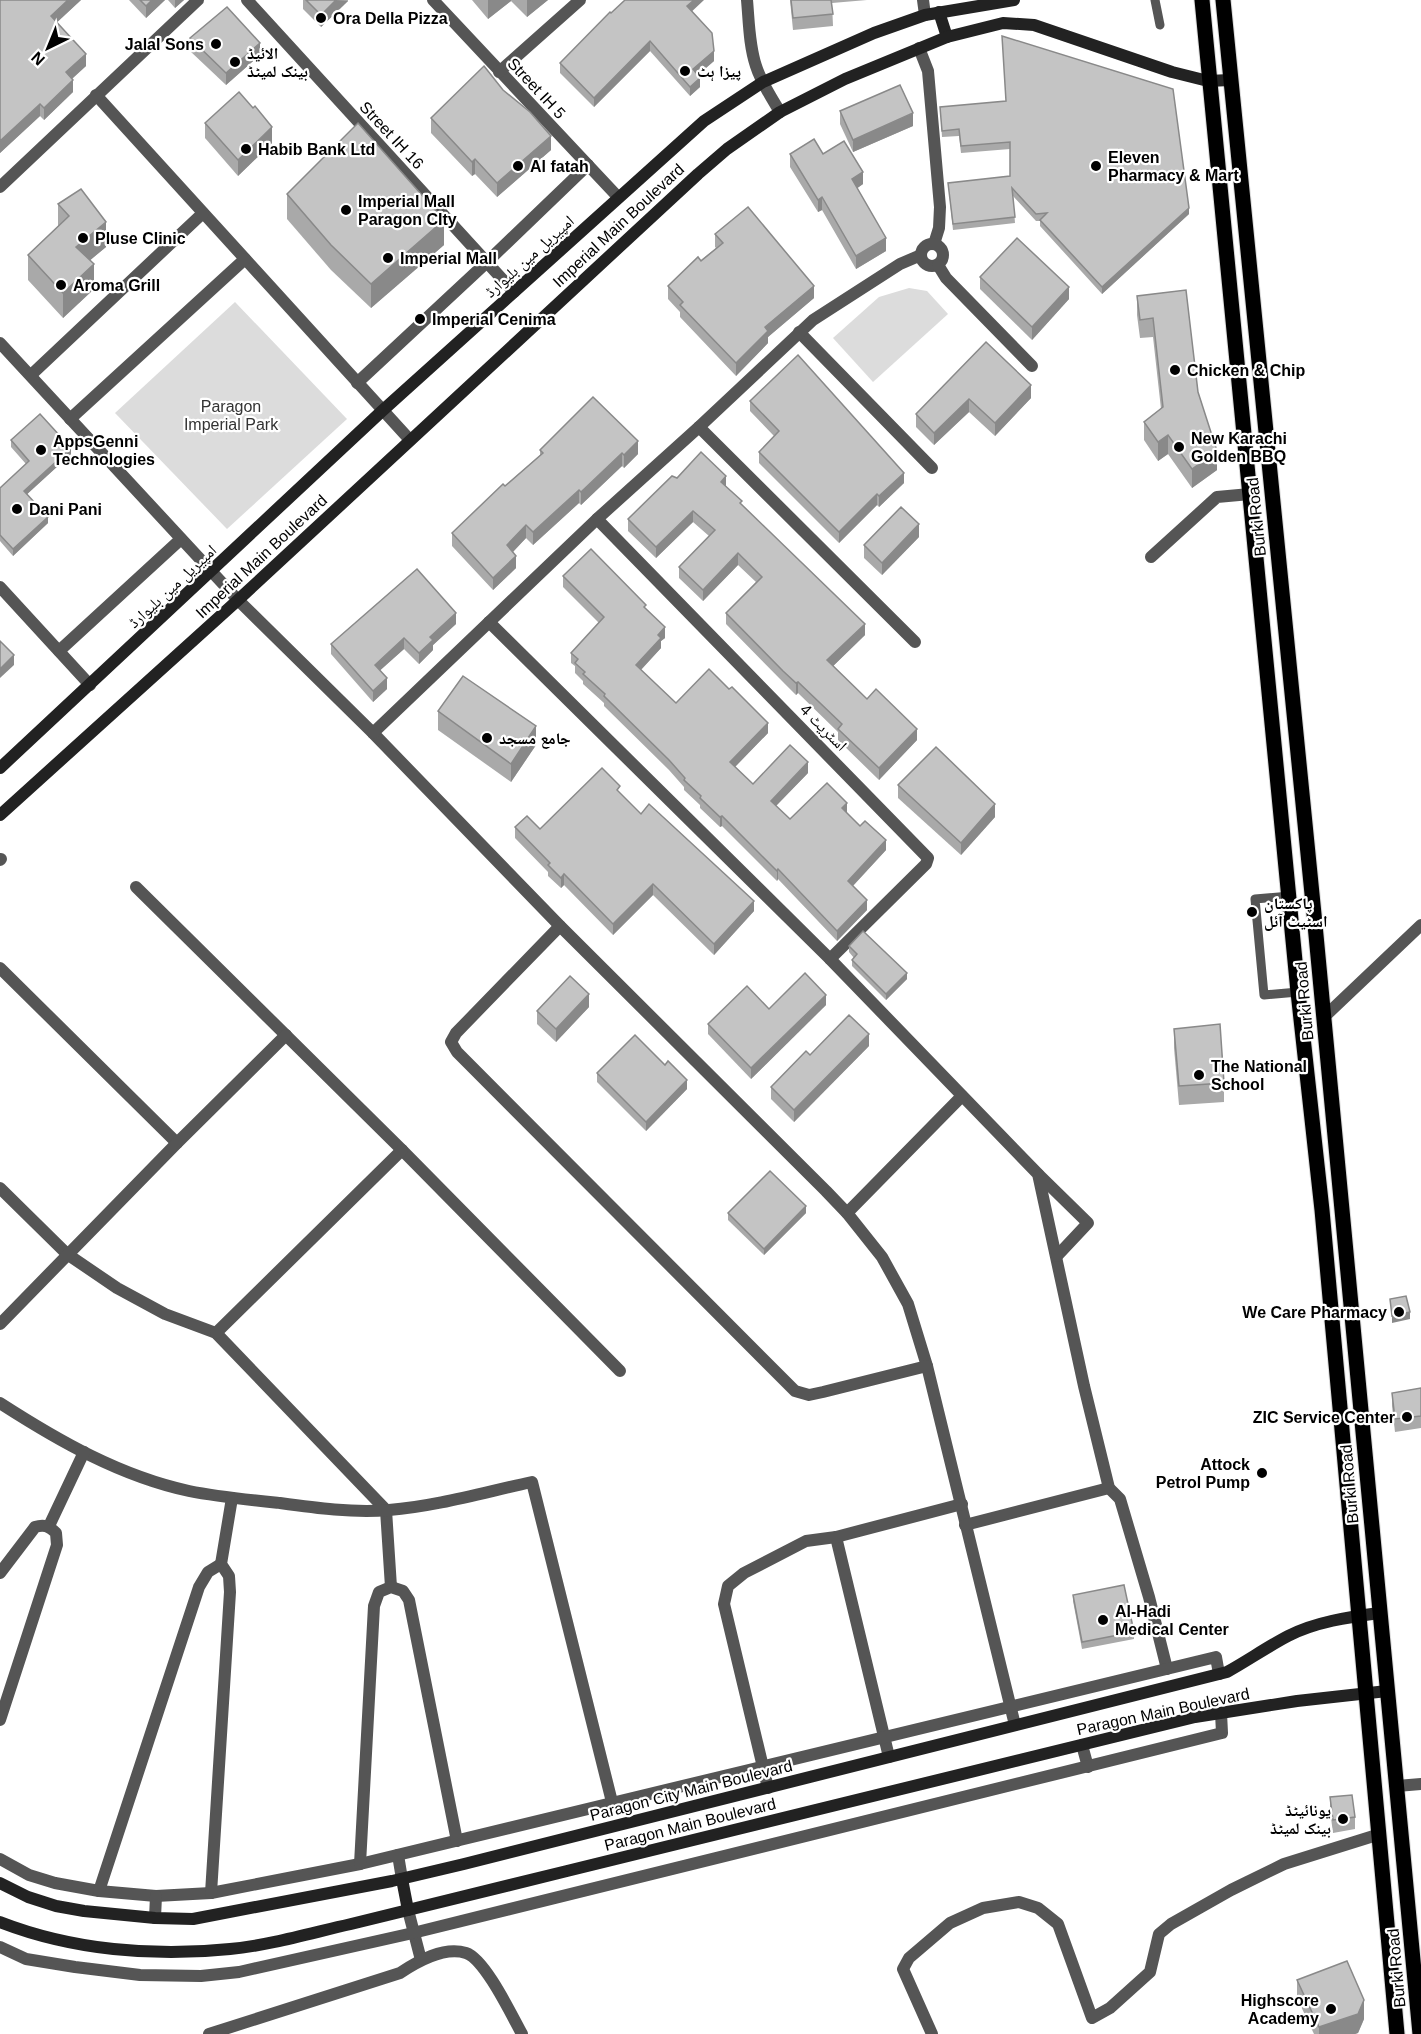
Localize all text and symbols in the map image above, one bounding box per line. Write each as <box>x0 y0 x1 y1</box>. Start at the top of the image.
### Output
place label: Ora Della Pizza <box>333 10 448 27</box>
marker: Ora Della Pizza <box>314 11 328 25</box>
north arrow <box>18 18 78 78</box>
place label: Jalal Sons <box>125 36 204 53</box>
marker: Jalal Sons <box>209 37 223 51</box>
place label: الائیڈ بینک لمیٹڈ <box>247 45 308 81</box>
text: N <box>28 48 48 69</box>
marker: الائیڈ بینک لمیٹڈ <box>228 55 242 69</box>
street label: Street IH 5 <box>504 55 569 122</box>
place label: پیزا ہٹ <box>697 63 741 81</box>
marker: پیزا ہٹ <box>678 64 692 78</box>
street label: Street IH 16 <box>356 98 427 172</box>
place label: Habib Bank Ltd <box>258 141 375 158</box>
marker: Habib Bank Ltd <box>239 142 253 156</box>
place label: Eleven Pharmacy & Mart <box>1108 149 1239 184</box>
place label: Al fatah <box>530 158 589 175</box>
marker: Al fatah <box>511 159 525 173</box>
marker: Eleven Pharmacy & Mart <box>1089 159 1103 173</box>
street label: Imperial Main Boulevard <box>549 160 687 290</box>
place label: Imperial Mall Paragon CIty <box>358 193 457 228</box>
marker: Imperial Mall Paragon CIty <box>339 203 353 217</box>
street label: امپیریل مین بلیوارڈ <box>481 212 579 302</box>
place label: Pluse Clinic <box>95 230 186 247</box>
marker: Pluse Clinic <box>76 231 90 245</box>
place label: Imperial Mall <box>400 250 497 267</box>
marker: Imperial Mall <box>381 251 395 265</box>
place label: Aroma Grill <box>73 277 160 294</box>
marker: Aroma Grill <box>54 278 68 292</box>
place label: Imperial Cenima <box>432 311 556 328</box>
marker: Imperial Cenima <box>413 312 427 326</box>
place label: Chicken & Chip <box>1187 362 1305 379</box>
marker: Chicken & Chip <box>1168 363 1182 377</box>
park label: Paragon Imperial Park <box>184 398 279 433</box>
place label: New Karachi Golden BBQ <box>1191 430 1287 465</box>
place label: AppsGenni Technologies <box>53 433 155 468</box>
marker: New Karachi Golden BBQ <box>1172 440 1186 454</box>
marker: AppsGenni Technologies <box>34 443 48 457</box>
street label: Burki Road <box>1244 477 1269 557</box>
street label: Imperial Main Boulevard <box>192 491 330 621</box>
place label: Dani Pani <box>29 501 102 518</box>
marker: Dani Pani <box>10 502 24 516</box>
street label: امپیریل مین بلیوارڈ <box>125 541 221 633</box>
street label: اسٹریٹ 4 <box>796 701 850 755</box>
place label: جامع مسجد <box>499 730 571 749</box>
marker: جامع مسجد <box>480 731 494 745</box>
place label: پاکستان اسٹیٹ آئل <box>1264 895 1328 931</box>
marker: پاکستان اسٹیٹ آئل <box>1245 905 1259 919</box>
street label: Burki Road <box>1293 961 1316 1041</box>
place label: The National School <box>1211 1058 1307 1093</box>
marker: The National School <box>1192 1068 1206 1082</box>
place label: We Care Pharmacy <box>1242 1304 1387 1321</box>
marker: We Care Pharmacy <box>1392 1305 1406 1319</box>
place label: ZIC Service Center <box>1253 1409 1395 1426</box>
marker: ZIC Service Center <box>1400 1410 1414 1424</box>
street label: Burki Road <box>1338 1444 1361 1524</box>
place label: Attock Petrol Pump <box>1156 1456 1250 1491</box>
marker: Attock Petrol Pump <box>1255 1466 1269 1480</box>
place label: Al-Hadi Medical Center <box>1115 1603 1229 1638</box>
marker: Al-Hadi Medical Center <box>1096 1613 1110 1627</box>
street label: Paragon Main Boulevard <box>1075 1685 1251 1738</box>
street label: Paragon City Main Boulevard <box>588 1757 794 1824</box>
street label: Paragon Main Boulevard <box>603 1795 778 1854</box>
place label: یونائیٹڈ بینک لمیٹڈ <box>1270 1802 1331 1838</box>
marker: یونائیٹڈ بینک لمیٹڈ <box>1336 1812 1350 1826</box>
street label: Burki Road <box>1385 1928 1408 2008</box>
place label: Highscore Academy <box>1241 1992 1319 2027</box>
marker: Highscore Academy <box>1324 2002 1338 2016</box>

